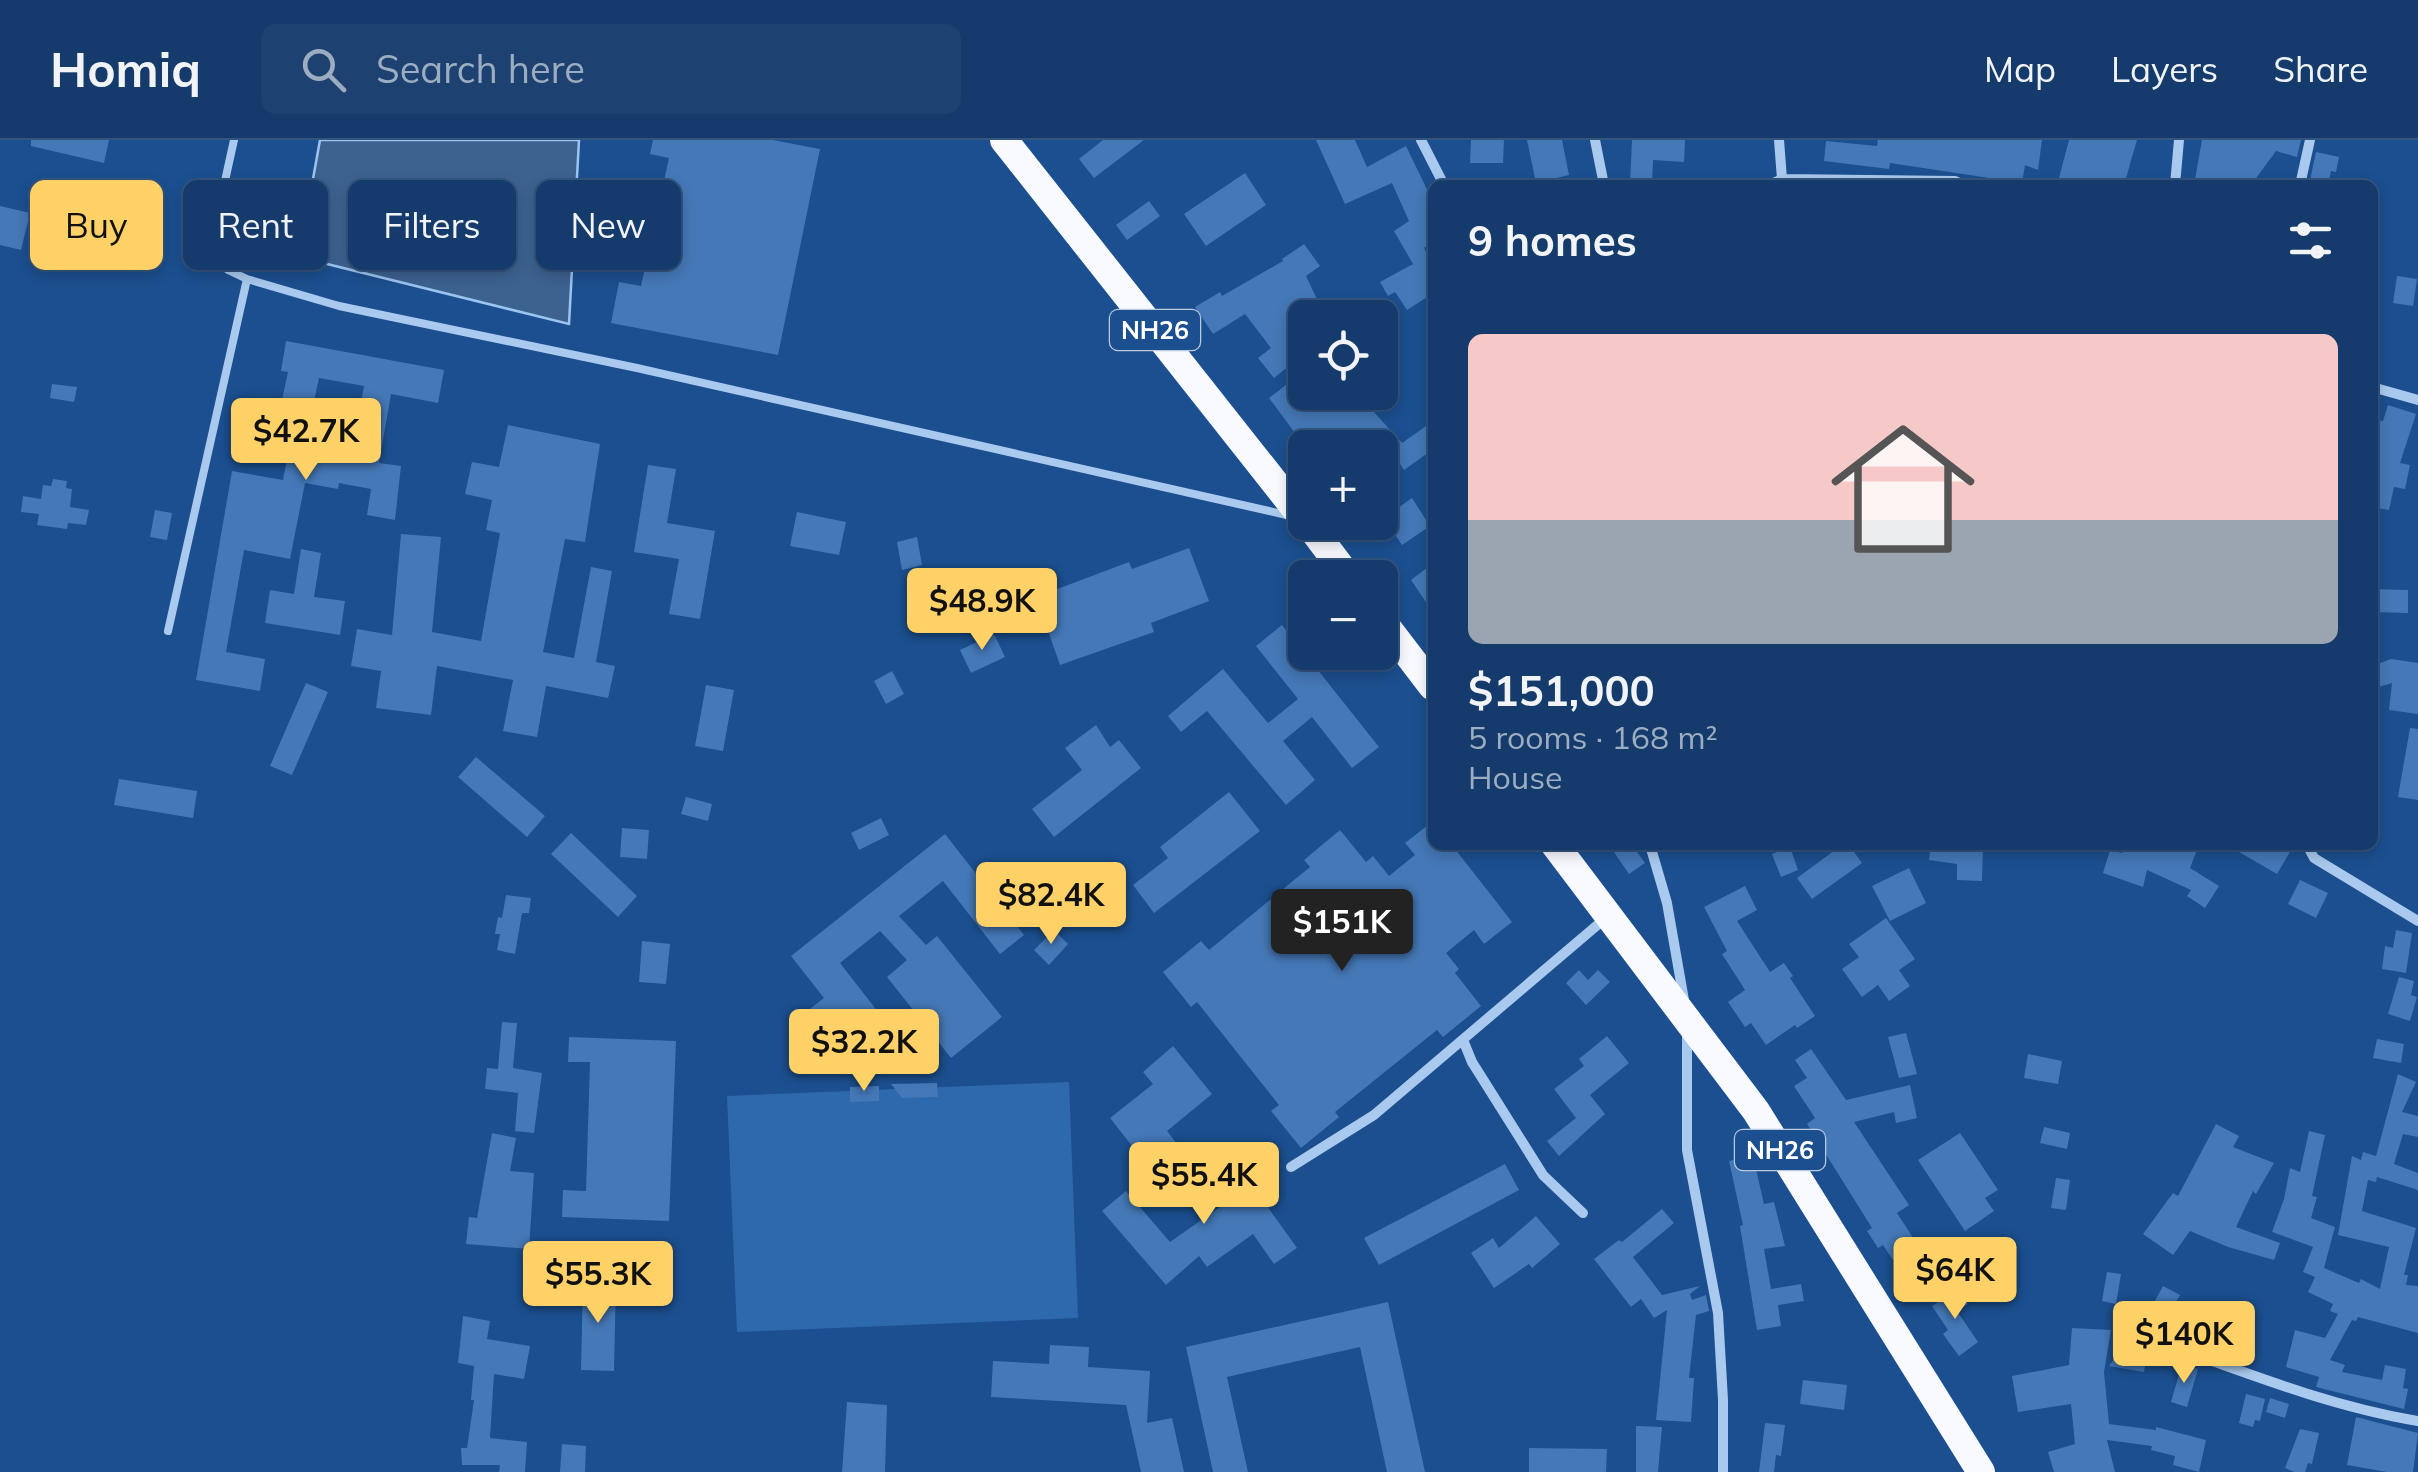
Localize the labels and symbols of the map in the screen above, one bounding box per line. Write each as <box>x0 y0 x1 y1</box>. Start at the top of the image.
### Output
road number: NH26 <box>1110 310 1200 350</box>
pin: $42.7K <box>225 398 387 483</box>
pin: $48.9K <box>901 568 1063 653</box>
pin: $82.4K <box>970 862 1132 947</box>
pin: $151K <box>1272 889 1412 974</box>
pin: $32.2K <box>783 1009 945 1094</box>
road number: NH26 <box>1735 1130 1825 1170</box>
pin: $55.4K <box>1123 1142 1285 1227</box>
pin: $64K <box>1896 1237 2014 1322</box>
pin: $55.3K <box>517 1241 679 1326</box>
pin: $140K <box>2114 1301 2254 1386</box>

